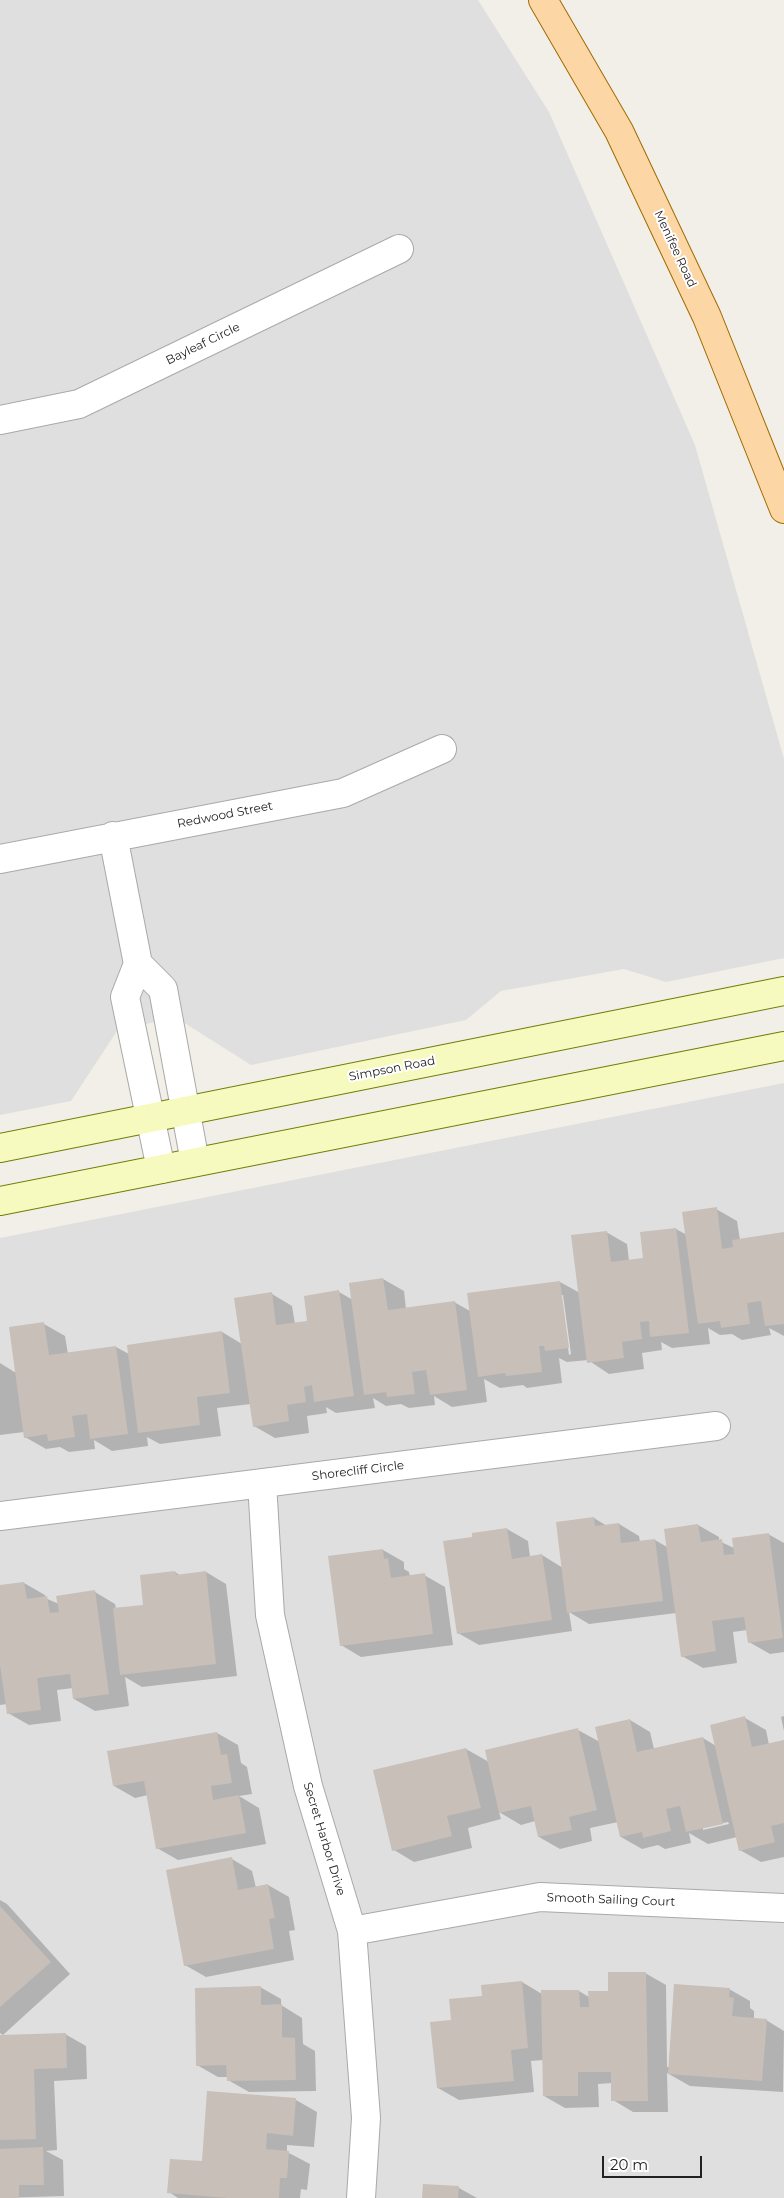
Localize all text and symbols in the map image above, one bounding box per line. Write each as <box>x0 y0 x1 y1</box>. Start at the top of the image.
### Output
street label: Menifee Road <box>651 208 699 290</box>
street label: Bayleaf Circle <box>164 320 242 368</box>
street label: Redwood Street <box>176 799 274 831</box>
street label: Simpson Road <box>348 1054 436 1084</box>
street label: Shorecliff Circle <box>311 1458 405 1484</box>
street label: Secret Harbor Drive <box>300 1781 348 1897</box>
street label: Smooth Sailing Court <box>546 1891 676 1909</box>
scale bar <box>604 2146 704 2178</box>
text: 20 m <box>610 2155 648 2174</box>

